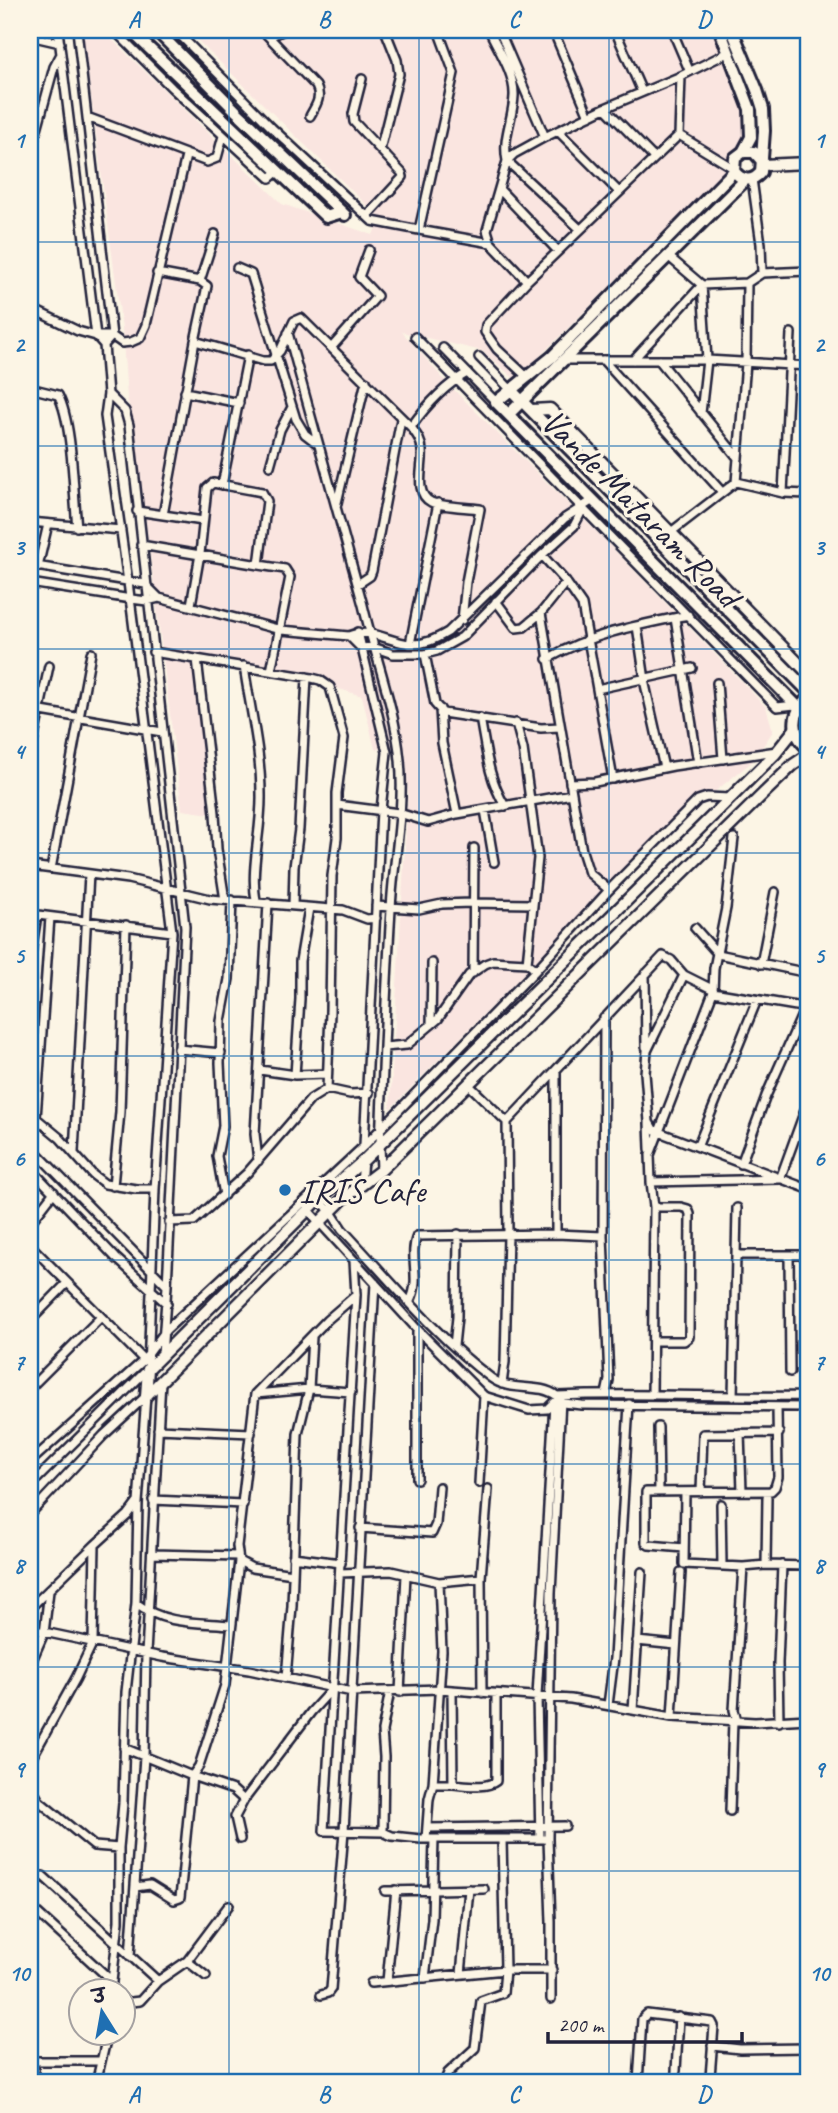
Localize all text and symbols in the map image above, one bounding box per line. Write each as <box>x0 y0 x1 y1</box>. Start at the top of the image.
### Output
text: A <box>128 5 142 34</box>
text: B <box>318 5 332 34</box>
text: C <box>509 5 523 34</box>
text: D <box>697 5 713 34</box>
text: 1 <box>14 126 27 155</box>
text: 1 <box>814 126 827 155</box>
text: 2 <box>14 330 27 359</box>
text: 2 <box>814 330 827 359</box>
street label: Vande Mataram Road <box>532 400 753 621</box>
text: 3 <box>14 533 27 562</box>
text: 3 <box>814 533 827 562</box>
text: 4 <box>14 737 27 766</box>
text: 4 <box>814 737 827 766</box>
text: 5 <box>14 941 26 970</box>
text: 5 <box>814 941 826 970</box>
text: 6 <box>14 1144 27 1173</box>
text: 6 <box>814 1144 827 1173</box>
place label: IRIS Cafe <box>299 1168 428 1213</box>
marker: IRIS Cafe <box>277 1182 293 1198</box>
text: 7 <box>14 1348 27 1377</box>
text: 7 <box>814 1348 827 1377</box>
text: 8 <box>14 1551 27 1580</box>
text: 8 <box>814 1551 827 1580</box>
text: 9 <box>14 1755 27 1784</box>
text: 9 <box>814 1755 827 1784</box>
text: 10 <box>9 1959 32 1988</box>
text: 10 <box>809 1959 832 1988</box>
north arrow <box>66 1976 136 2046</box>
text: उ <box>88 1983 110 2010</box>
scale bar <box>548 2001 742 2045</box>
text: 200 m <box>558 2012 605 2038</box>
text: A <box>128 2080 142 2109</box>
text: B <box>318 2080 332 2109</box>
text: C <box>509 2080 523 2109</box>
text: D <box>697 2080 713 2109</box>

